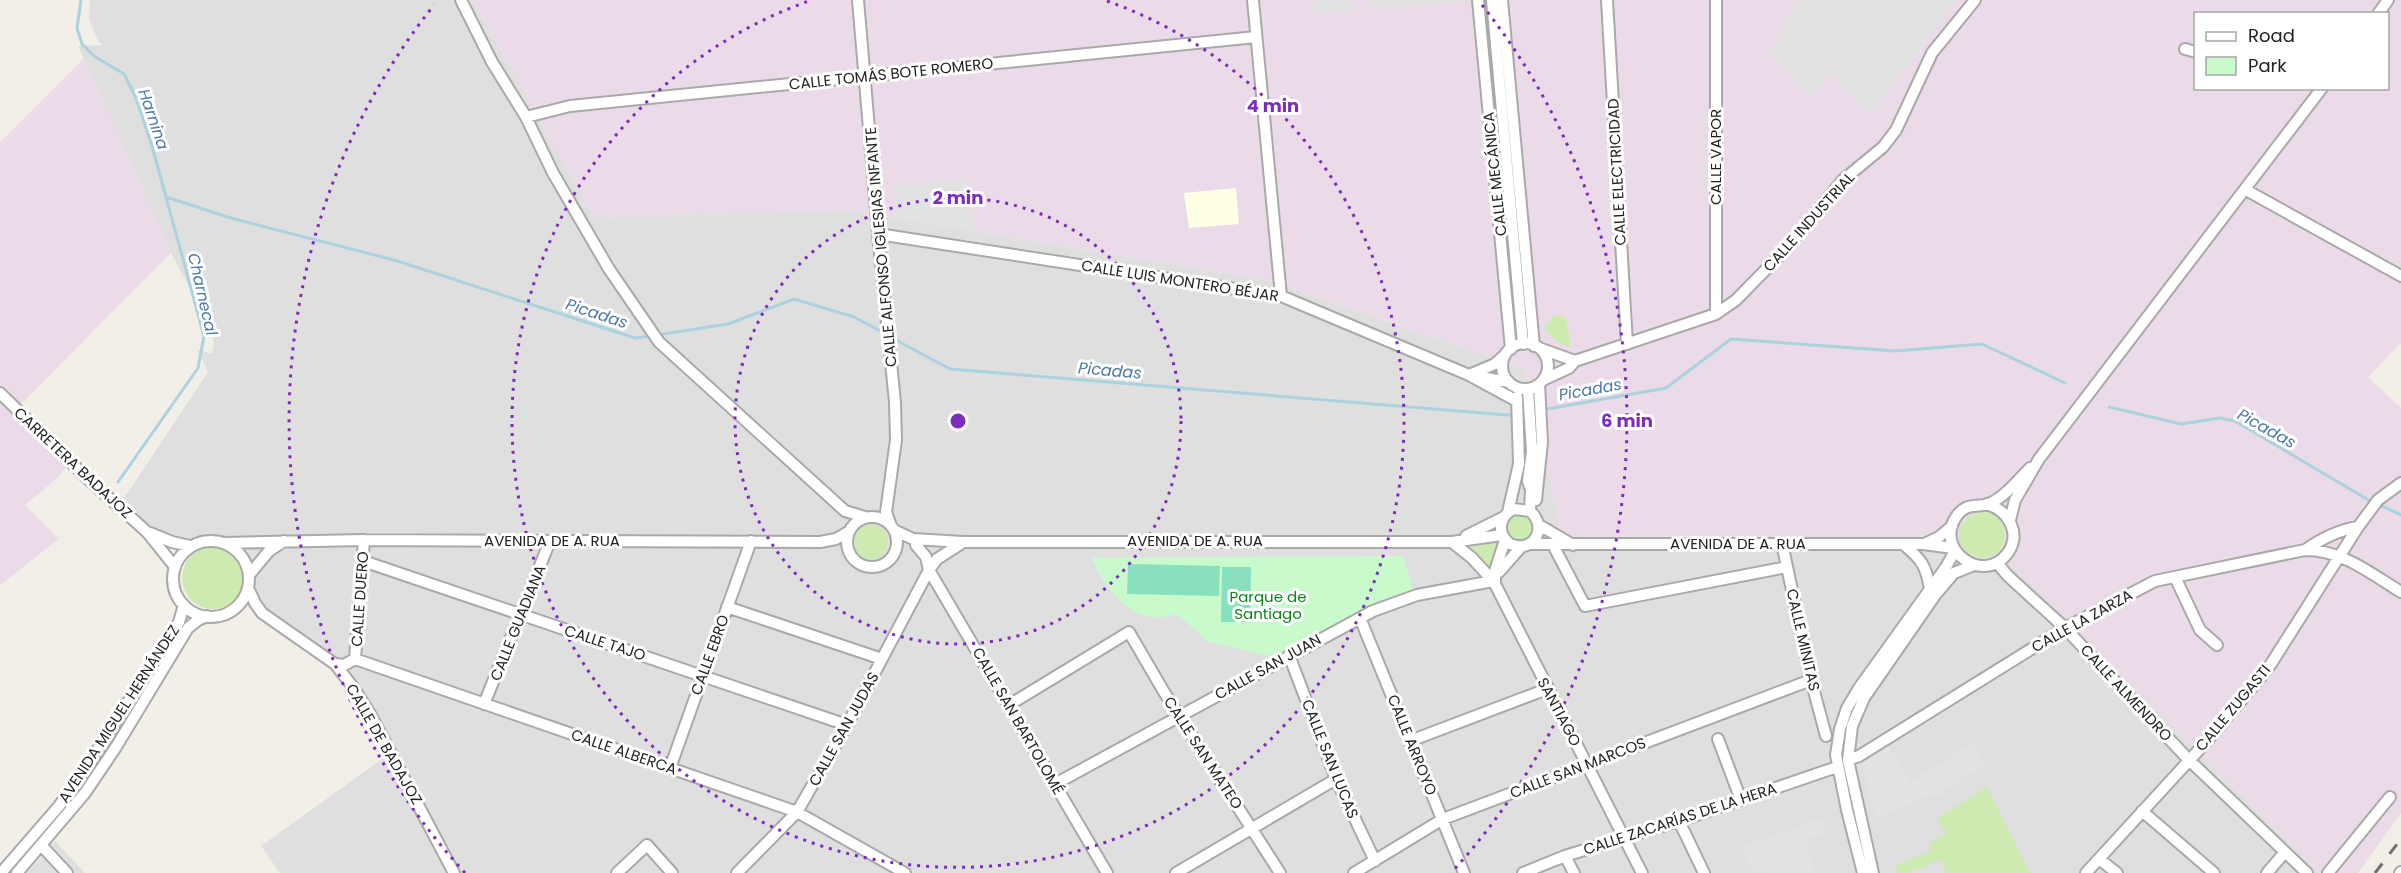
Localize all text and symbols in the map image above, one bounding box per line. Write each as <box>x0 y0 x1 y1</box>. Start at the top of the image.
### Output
legend <box>2194 12 2389 90</box>
text: Road <box>2248 23 2295 48</box>
street label: CALLE TOMÁS BOTE ROMERO <box>788 52 994 95</box>
text: Park <box>2248 53 2287 78</box>
water label: Harnina <box>132 86 175 153</box>
text: 4 min <box>1247 93 1299 118</box>
street label: CALLE ELECTRICIDAD <box>1602 98 1631 246</box>
street label: CALLE VAPOR <box>1705 109 1726 205</box>
street label: CALLE MECÁNICA <box>1478 111 1511 237</box>
street label: CALLE ALFONSO IGLESIAS INFANTE <box>860 126 901 368</box>
street label: CALLE INDUSTRIAL <box>1758 167 1859 276</box>
text: 2 min <box>933 185 983 210</box>
water label: Charnecal <box>182 251 223 338</box>
street label: CALLE LUIS MONTERO BÉJAR <box>1080 255 1280 306</box>
water label: Picadas <box>563 293 631 334</box>
water label: Picadas <box>1077 356 1143 385</box>
water label: Picadas <box>1557 373 1623 406</box>
street label: CARRETERA BADAJOZ <box>10 402 137 523</box>
water label: Picadas <box>2233 403 2300 454</box>
text: 6 min <box>1601 408 1653 433</box>
centre of rings <box>948 411 968 431</box>
street label: AVENIDA DE A. RUA <box>484 530 620 551</box>
street label: AVENIDA DE A. RUA <box>1127 530 1263 551</box>
street label: AVENIDA DE A. RUA <box>1670 533 1806 554</box>
street label: CALLE DUERO <box>346 550 373 647</box>
street label: CALLE GUADIANA <box>485 562 550 684</box>
street label: CALLE LA ZARZA <box>2027 584 2136 657</box>
park label: Parque de Santiago <box>1230 586 1306 624</box>
street label: CALLE MINITAS <box>1782 587 1825 693</box>
street label: CALLE EBRO <box>685 612 734 698</box>
street label: CALLE TAJO <box>562 620 649 666</box>
street label: AVENIDA MIGUEL HERNÁNDEZ <box>53 621 184 807</box>
street label: CALLE SAN JUAN <box>1211 629 1325 704</box>
street label: CALLE ALMENDRO <box>2076 640 2177 746</box>
street label: CALLE SAN BARTOLOMÉ <box>968 643 1069 798</box>
street label: CALLE ZUGASTI <box>2190 660 2275 755</box>
street label: CALLE SAN JUDAS <box>803 668 884 790</box>
street label: SANTIAGO <box>1533 674 1586 750</box>
street label: CALLE DE BADAJOZ <box>341 679 428 808</box>
street label: CALLE ARROYO <box>1383 691 1442 799</box>
street label: CALLE SAN MATEO <box>1159 692 1248 813</box>
street label: CALLE SAN LUCAS <box>1297 696 1364 822</box>
street label: CALLE ALBERCA <box>568 724 680 779</box>
street label: CALLE SAN MARCOS <box>1507 732 1649 803</box>
street label: CALLE ZACARÍAS DE LA HERA <box>1580 777 1779 860</box>

